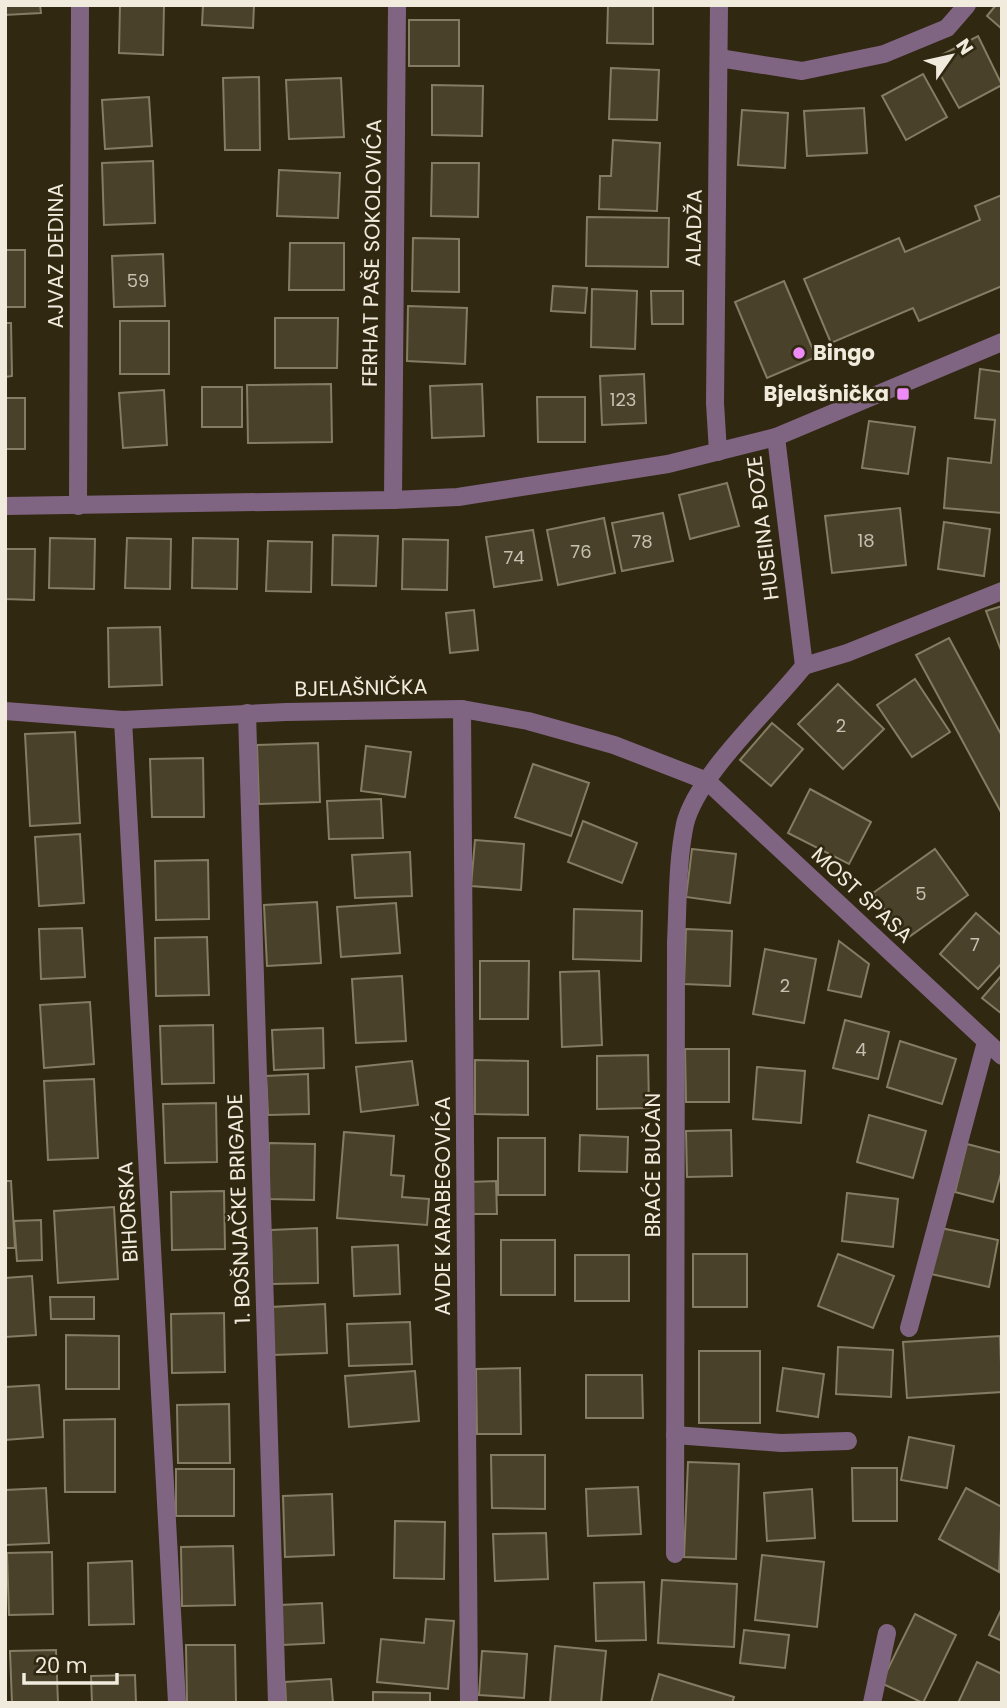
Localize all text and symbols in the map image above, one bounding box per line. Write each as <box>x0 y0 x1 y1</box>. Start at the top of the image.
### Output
north arrow <box>916 21 986 91</box>
text: N <box>949 33 980 60</box>
street label: FERHAT PAŠE SOKOLOVIĆA <box>355 119 388 387</box>
street label: AJVAZ DEDINA <box>41 183 70 329</box>
street label: ALADŽA <box>678 189 709 267</box>
house number: 59 <box>127 268 149 293</box>
place label: Bingo <box>813 338 875 367</box>
marker: Bingo <box>791 345 807 361</box>
place label: Bjelašnička <box>764 379 889 408</box>
marker: Bjelašnička <box>895 386 911 402</box>
house number: 123 <box>610 387 636 412</box>
street label: HUSEINA ĐOZE <box>739 454 786 602</box>
house number: 18 <box>857 528 875 553</box>
house number: 78 <box>631 529 653 554</box>
house number: 76 <box>570 539 592 564</box>
house number: 74 <box>503 545 525 570</box>
street label: BJELAŠNIČKA <box>294 672 428 703</box>
house number: 2 <box>836 713 846 738</box>
street label: MOST SPASA <box>805 840 919 949</box>
house number: 5 <box>915 881 927 906</box>
house number: 7 <box>970 932 980 957</box>
house number: 2 <box>780 973 790 998</box>
house number: 4 <box>855 1037 867 1062</box>
street label: 1. BOŠNJAČKE BRIGADE <box>220 1093 257 1325</box>
street label: BRAĆE BUČAN <box>638 1093 667 1237</box>
street label: AVDE KARABEGOVIĆA <box>428 1096 457 1316</box>
street label: BIHORSKA <box>110 1161 145 1263</box>
scale bar <box>24 1642 117 1686</box>
text: 20 m <box>35 1651 88 1680</box>

